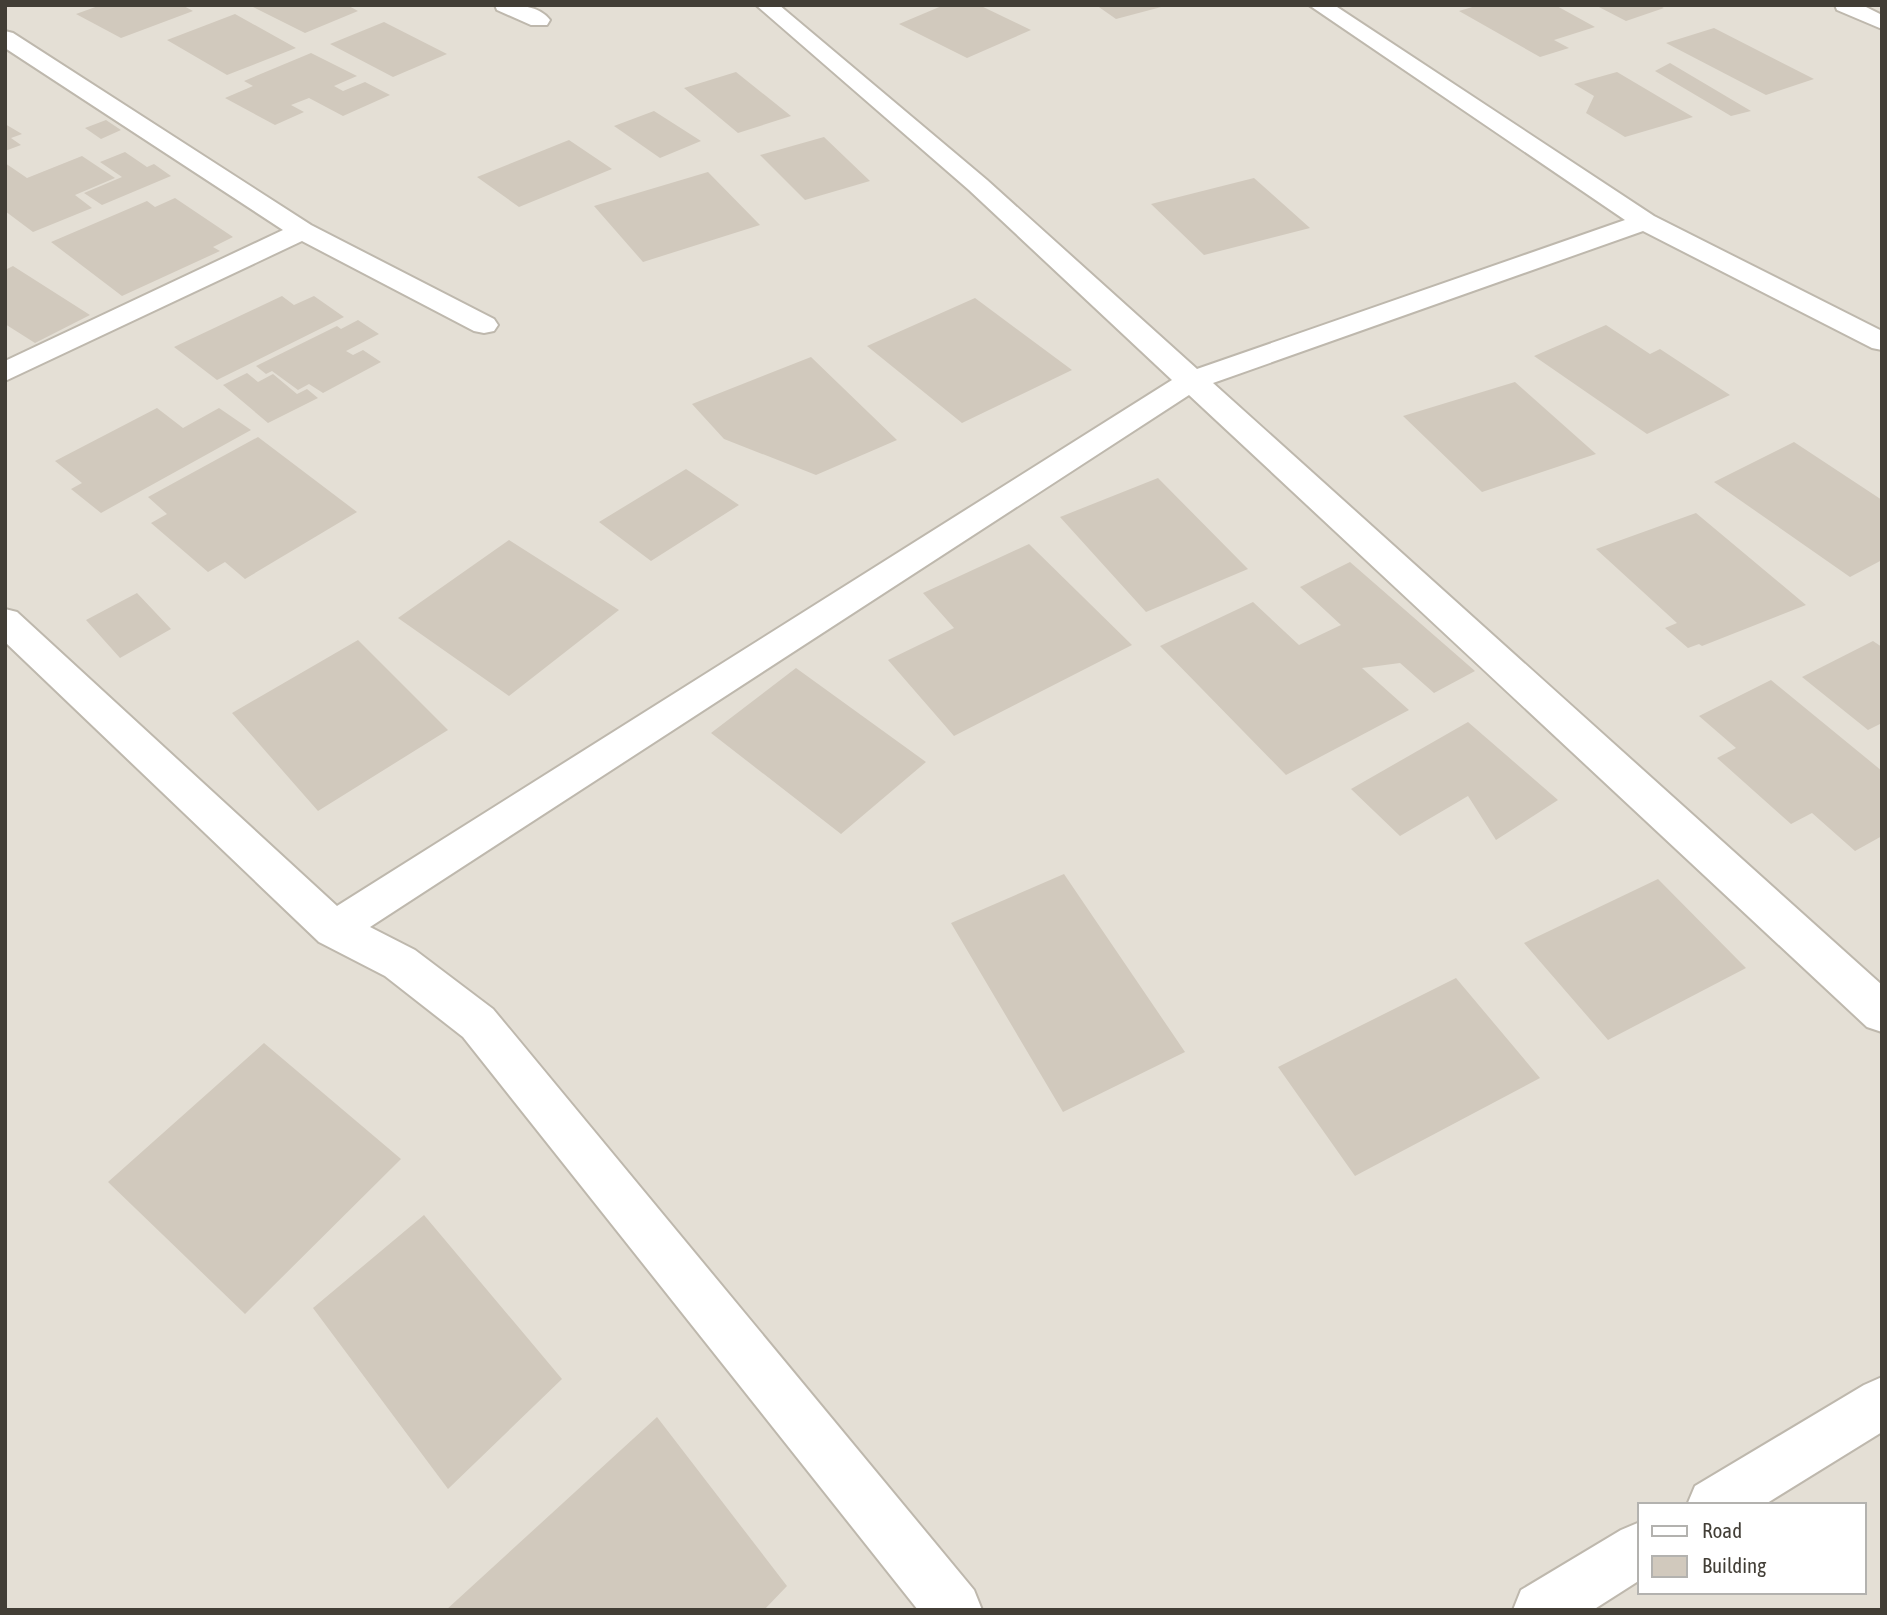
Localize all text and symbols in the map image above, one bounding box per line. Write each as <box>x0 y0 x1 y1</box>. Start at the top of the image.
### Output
legend <box>1638 1503 1866 1594</box>
text: Road <box>1702 1518 1742 1542</box>
text: Building <box>1702 1553 1766 1577</box>

